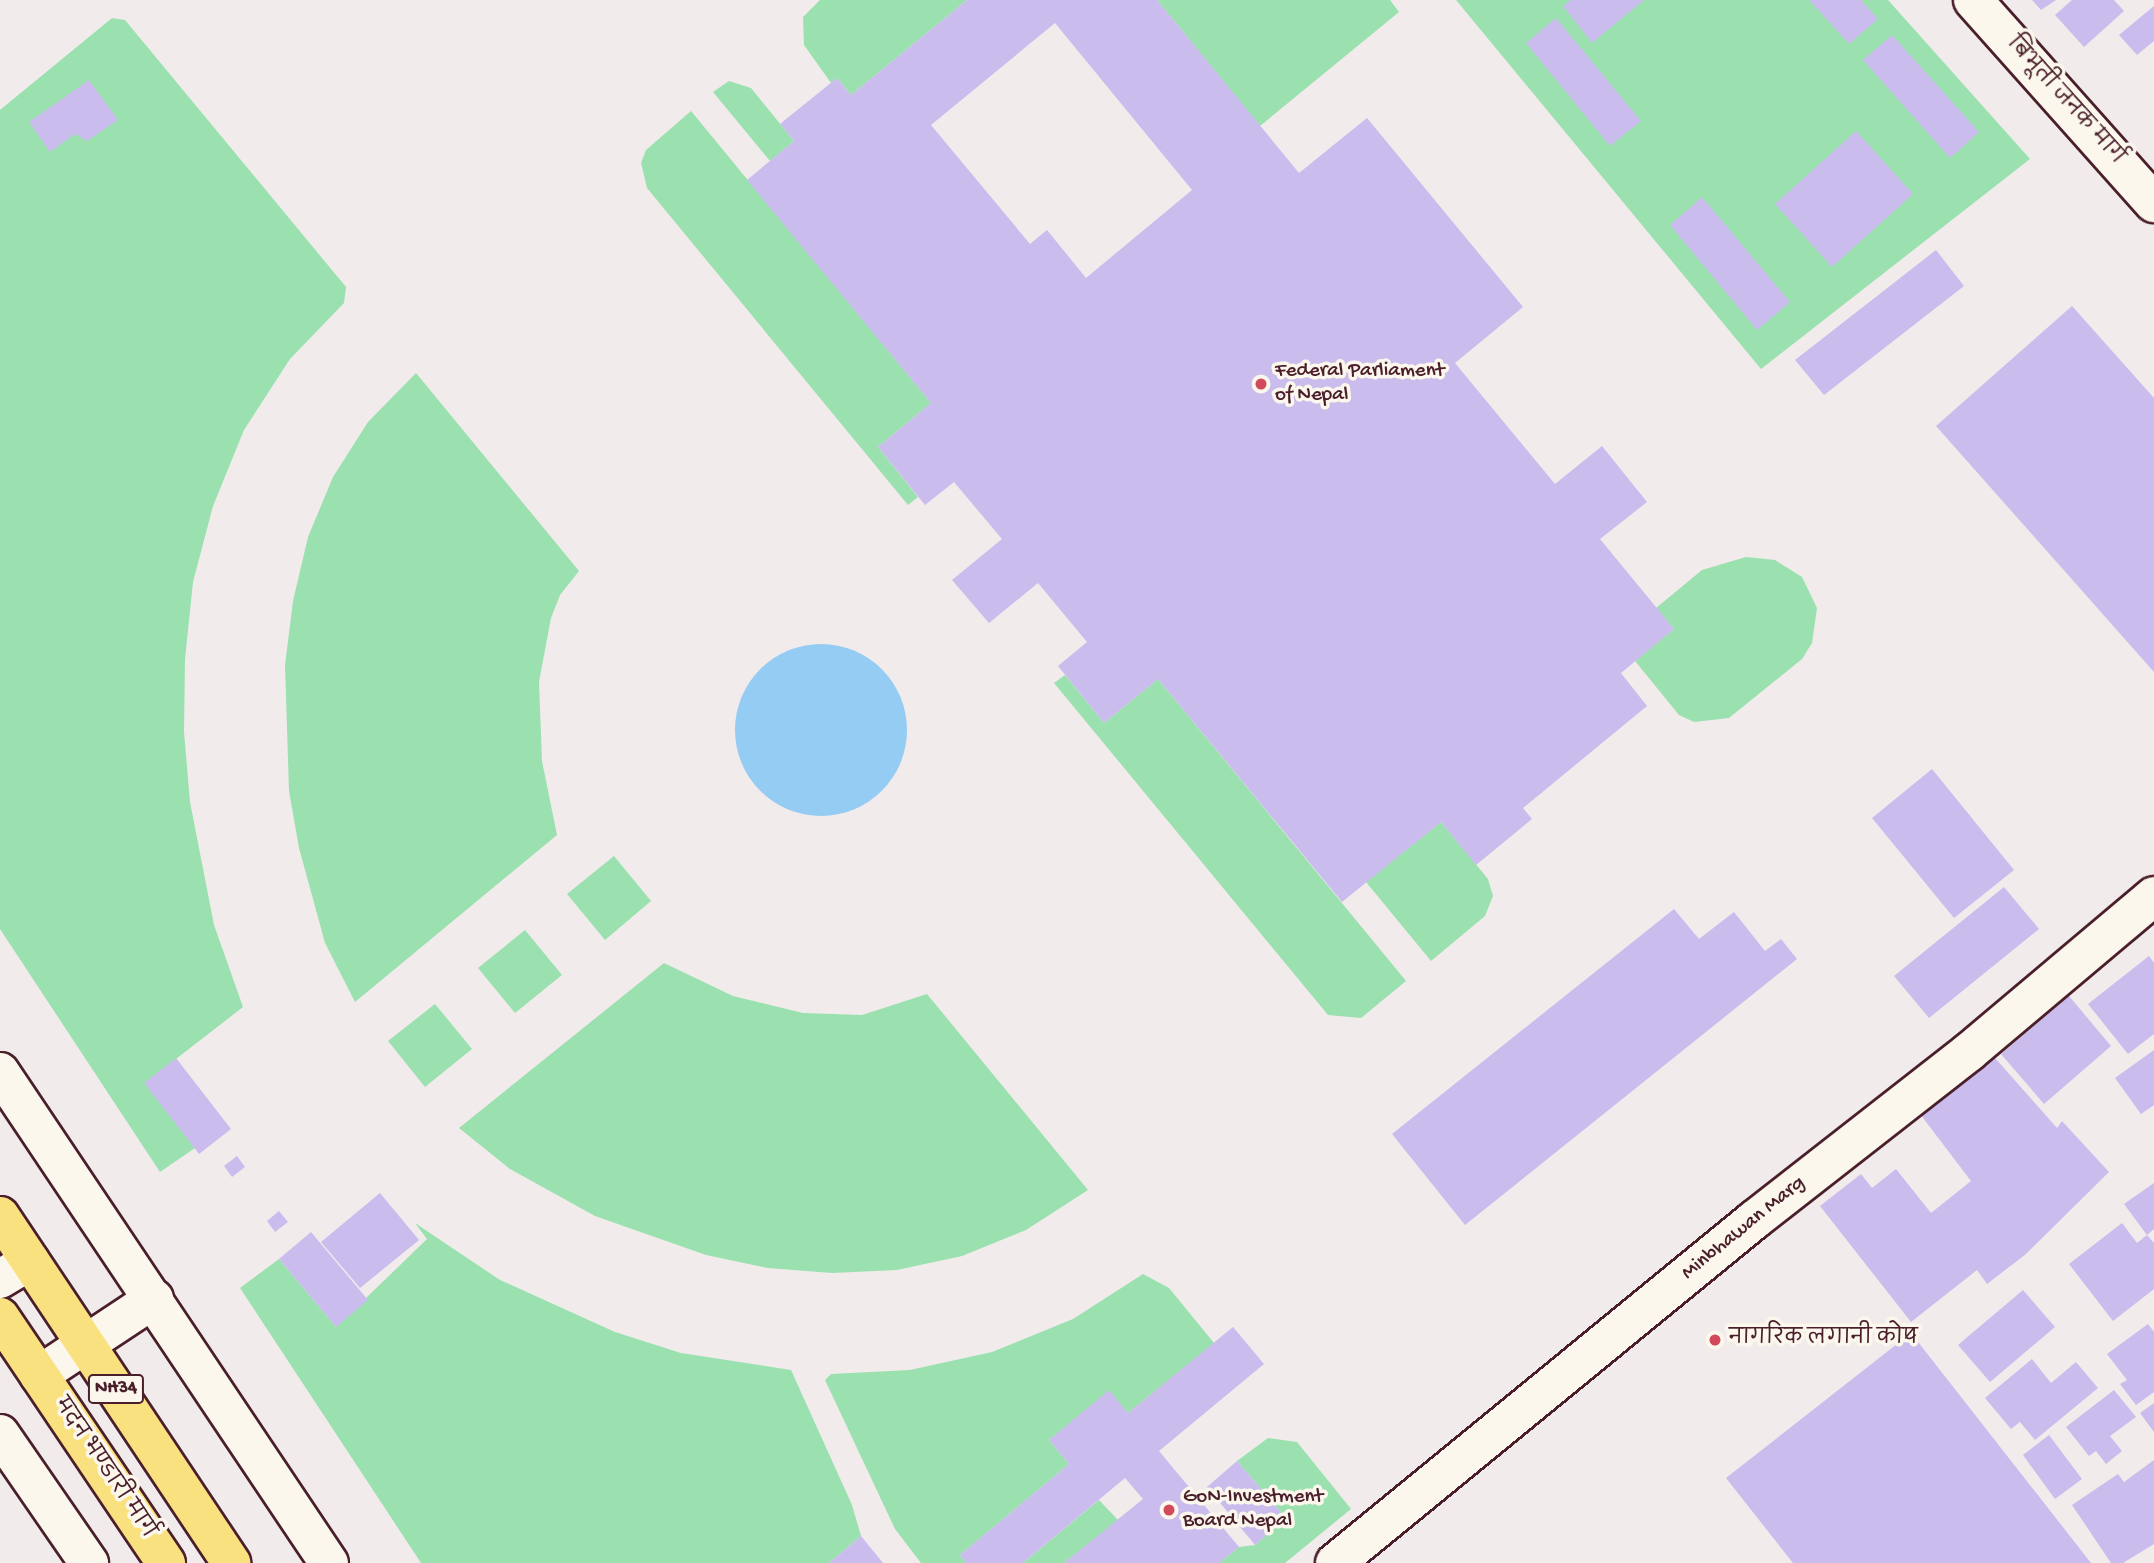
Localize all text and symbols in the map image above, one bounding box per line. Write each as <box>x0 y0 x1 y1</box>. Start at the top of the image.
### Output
street label: बिभूती जनक मार्ग <box>2000 33 2128 171</box>
place label: Federal Parliament of Nepal <box>1275 359 1444 409</box>
marker: Federal Parliament of Nepal <box>1253 376 1269 392</box>
street label: Minbhawan Marg <box>1677 1172 1811 1286</box>
place label: नागरिक लगानी कोष <box>1729 1327 1918 1353</box>
marker: नागरिक लगानी कोष <box>1707 1332 1723 1348</box>
road number: NH34 <box>86 1373 146 1404</box>
street label: मदन भण्डारी मार्ग <box>47 1394 159 1544</box>
place label: GoN-Investment Board Nepal <box>1183 1485 1323 1535</box>
marker: GoN-Investment Board Nepal <box>1161 1502 1177 1518</box>

